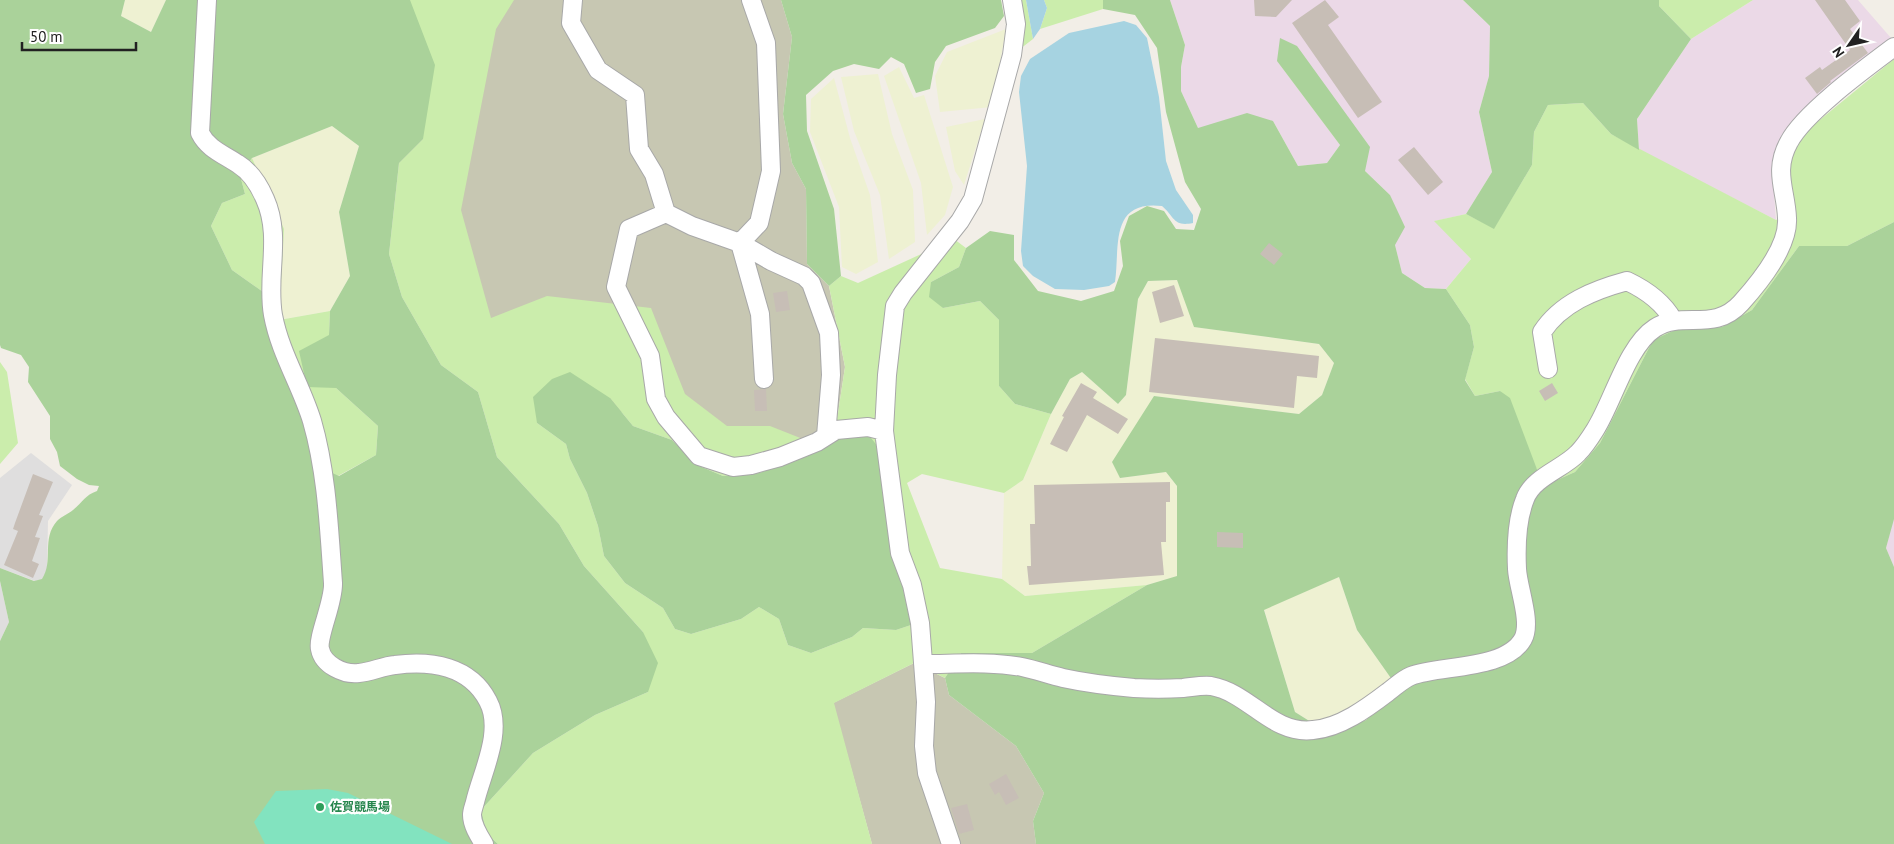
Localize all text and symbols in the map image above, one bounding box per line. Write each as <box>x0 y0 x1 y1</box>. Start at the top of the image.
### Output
scale bar <box>22 20 136 52</box>
north arrow <box>1824 20 1874 70</box>
text: 50 m <box>30 27 63 46</box>
text: N <box>1828 43 1848 61</box>
place label: 佐賀競馬場 <box>330 799 390 814</box>
marker: 佐賀競馬場 <box>314 801 326 813</box>

